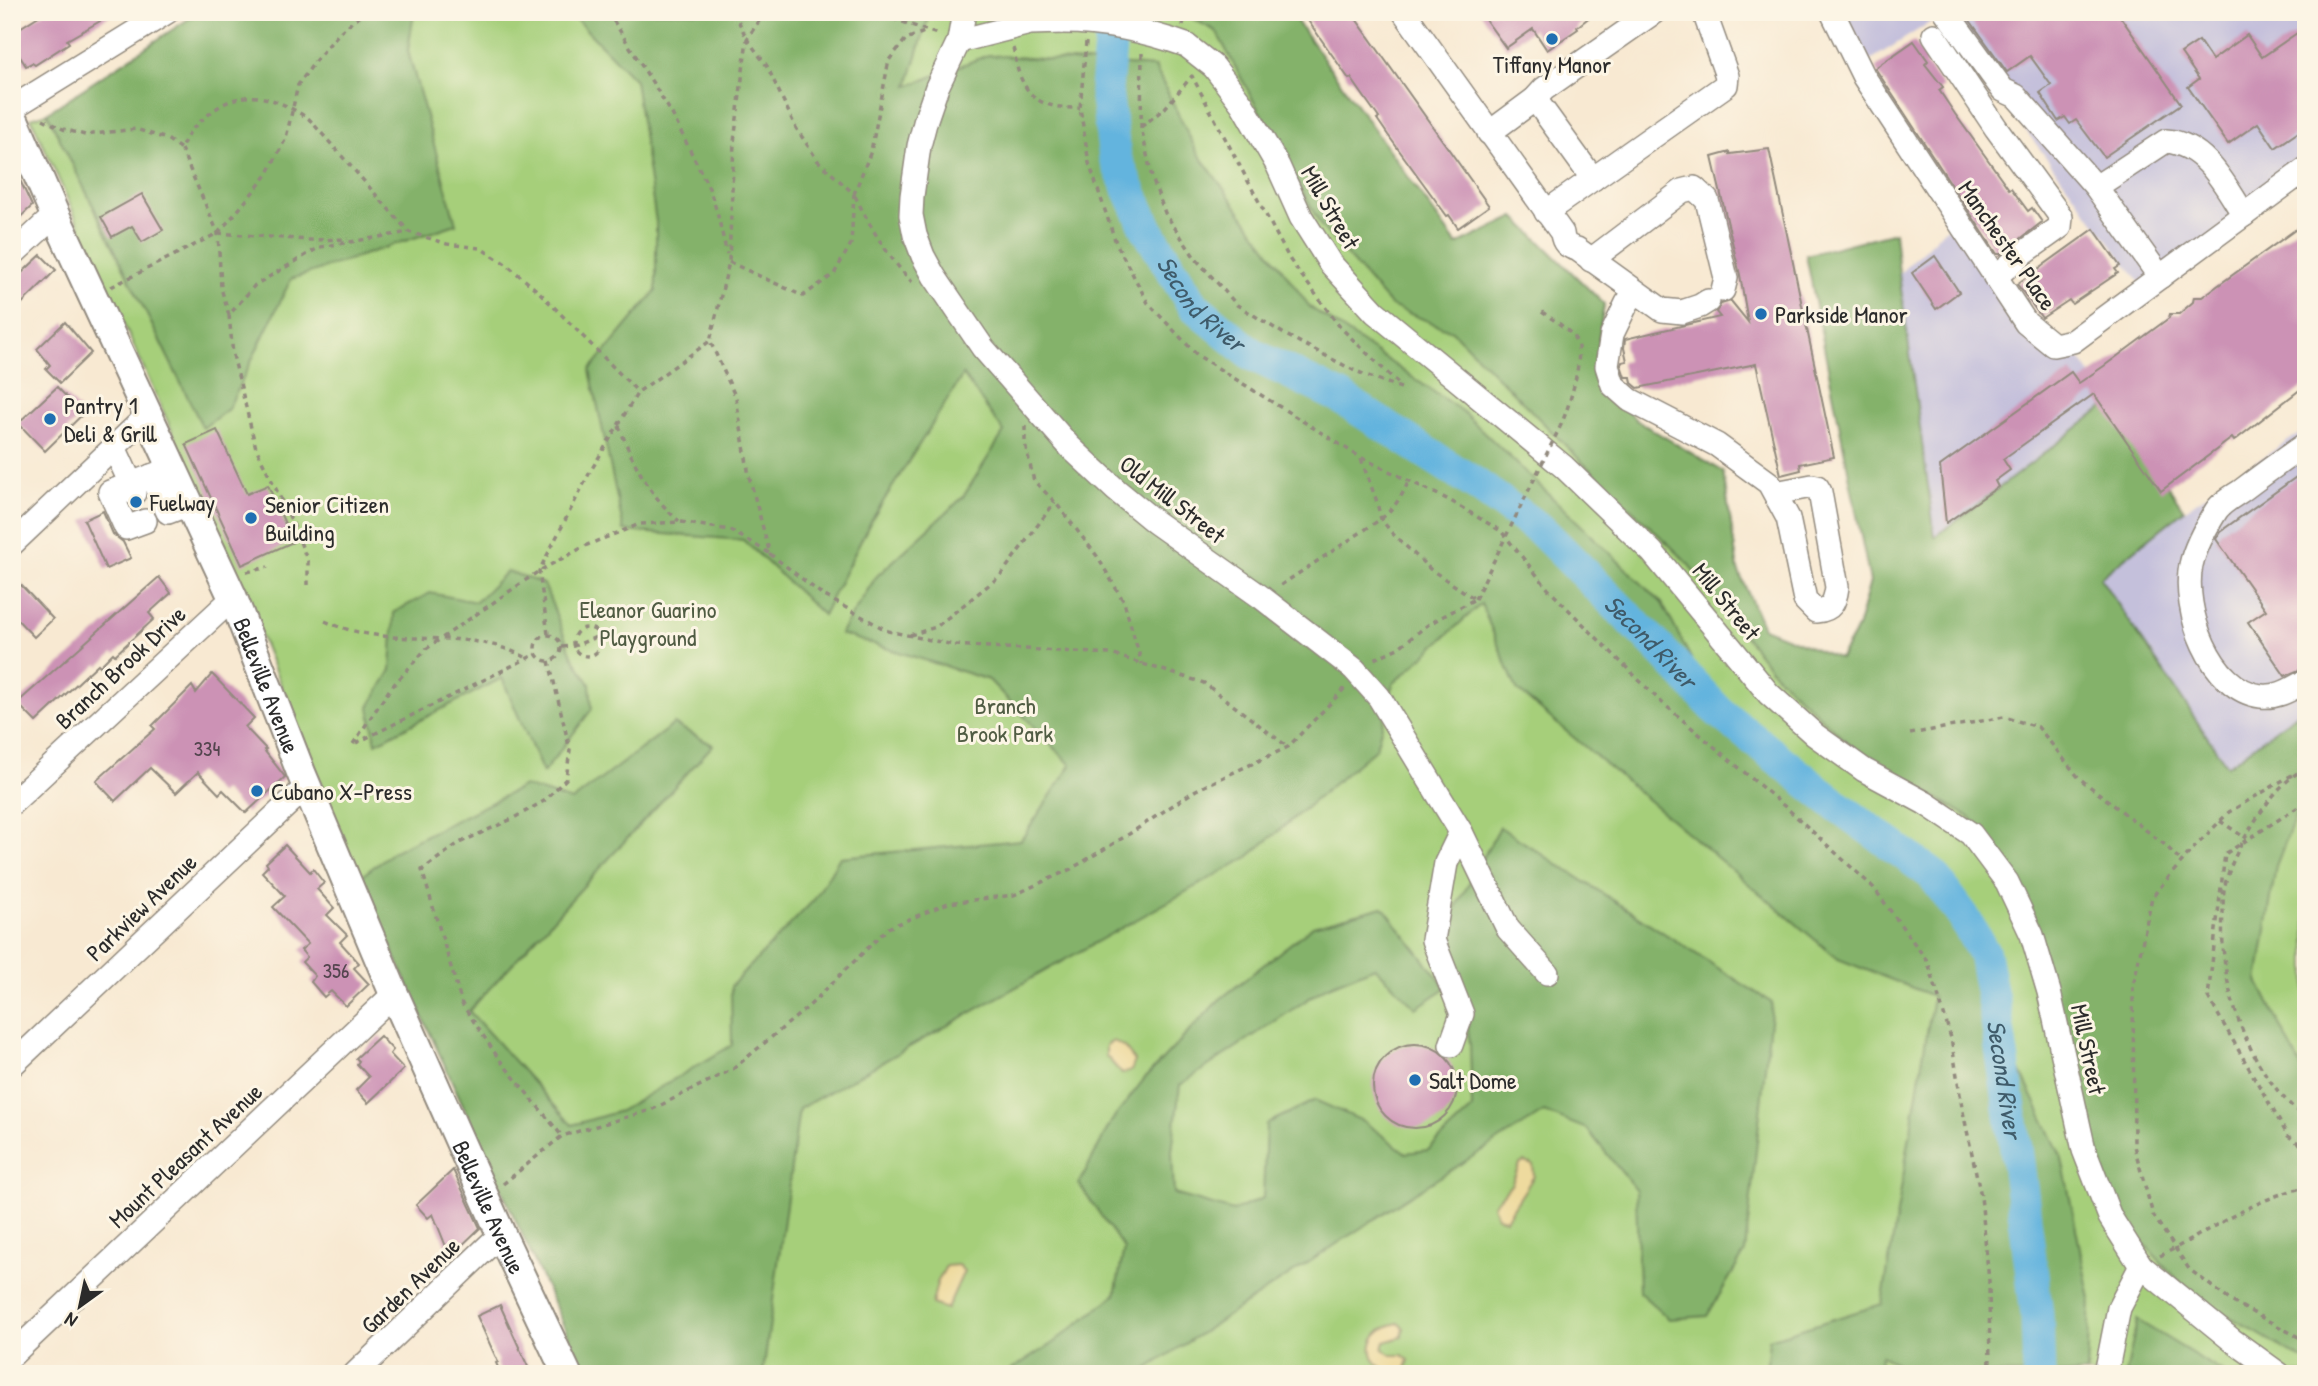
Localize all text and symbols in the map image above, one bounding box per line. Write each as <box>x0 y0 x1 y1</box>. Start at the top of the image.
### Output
marker: Tiffany Manor <box>1544 31 1560 47</box>
place label: Tiffany Manor <box>1493 48 1611 80</box>
street label: Mill Street <box>1294 159 1368 255</box>
street label: Manchester Place <box>1951 174 2065 317</box>
water label: Second River <box>1149 249 1256 361</box>
place label: Parkside Manor <box>1775 298 1908 330</box>
marker: Parkside Manor <box>1753 306 1769 322</box>
place label: Pantry 1 Deli & Grill <box>64 389 158 449</box>
marker: Pantry 1 Deli & Grill <box>42 411 58 427</box>
street label: Old Mill Street <box>1114 448 1233 551</box>
place label: Fuelway <box>149 486 215 518</box>
place label: Senior Citizen Building <box>265 488 389 548</box>
marker: Fuelway <box>128 494 144 510</box>
marker: Senior Citizen Building <box>243 510 259 526</box>
street label: Mill Street <box>1686 555 1769 647</box>
water label: Second River <box>1597 586 1708 698</box>
park label: Eleanor Guarino Playground <box>580 593 717 653</box>
street label: Branch Brook Drive <box>48 598 193 736</box>
street label: Belleville Avenue <box>226 613 308 758</box>
park label: Branch Brook Park <box>957 689 1053 749</box>
house number: 334 <box>194 734 220 763</box>
place label: Cubano X-Press <box>271 775 412 807</box>
marker: Cubano X-Press <box>249 783 265 799</box>
street label: Parkview Avenue <box>79 846 204 968</box>
house number: 356 <box>323 956 349 985</box>
street label: Mill Street <box>2064 1001 2114 1098</box>
water label: Second River <box>1979 1017 2032 1143</box>
place label: Salt Dome <box>1429 1064 1517 1096</box>
marker: Salt Dome <box>1407 1072 1423 1088</box>
street label: Mount Pleasant Avenue <box>101 1075 269 1235</box>
street label: Belleville Avenue <box>445 1135 534 1279</box>
street label: Garden Avenue <box>353 1229 467 1340</box>
north arrow <box>46 1270 116 1340</box>
text: N <box>59 1307 82 1334</box>

